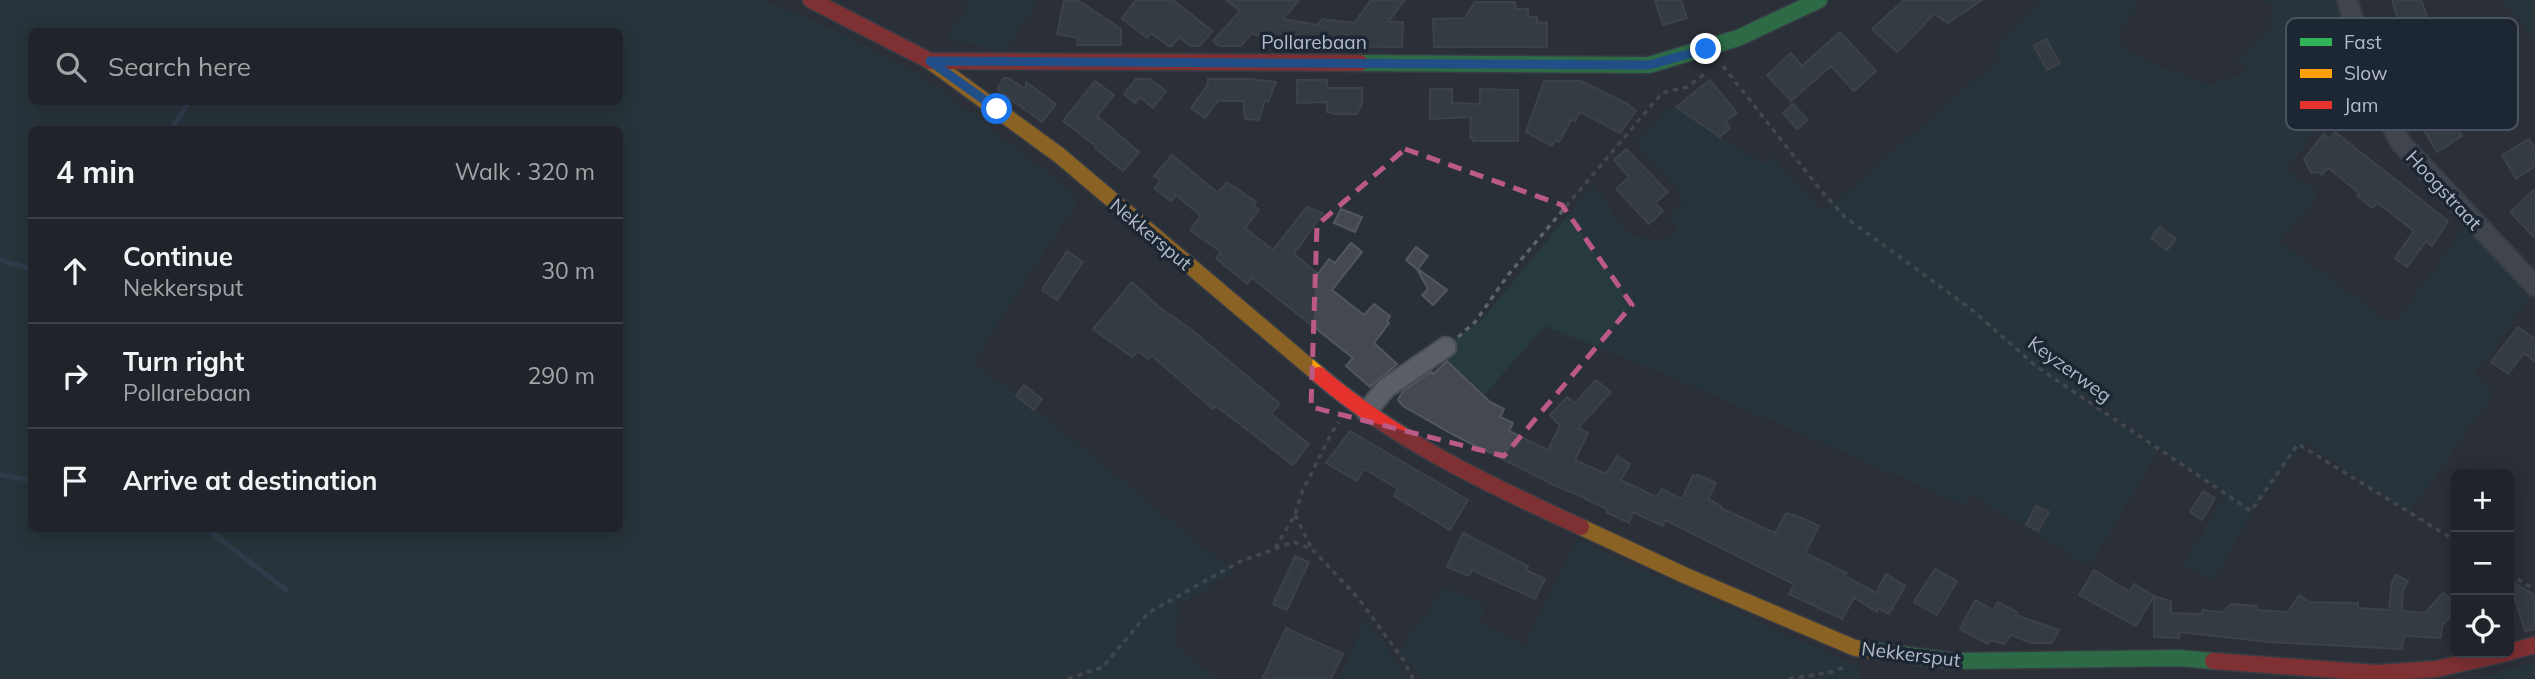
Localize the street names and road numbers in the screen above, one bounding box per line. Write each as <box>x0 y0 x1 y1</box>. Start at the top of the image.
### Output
street label: Pollarebaan <box>1261 30 1367 54</box>
street label: Hoogstraat <box>2401 145 2487 235</box>
street label: Nekkersput <box>1105 193 1197 275</box>
street label: Keyzerweg <box>2023 331 2117 407</box>
street label: Nekkersput <box>1860 636 1962 672</box>

